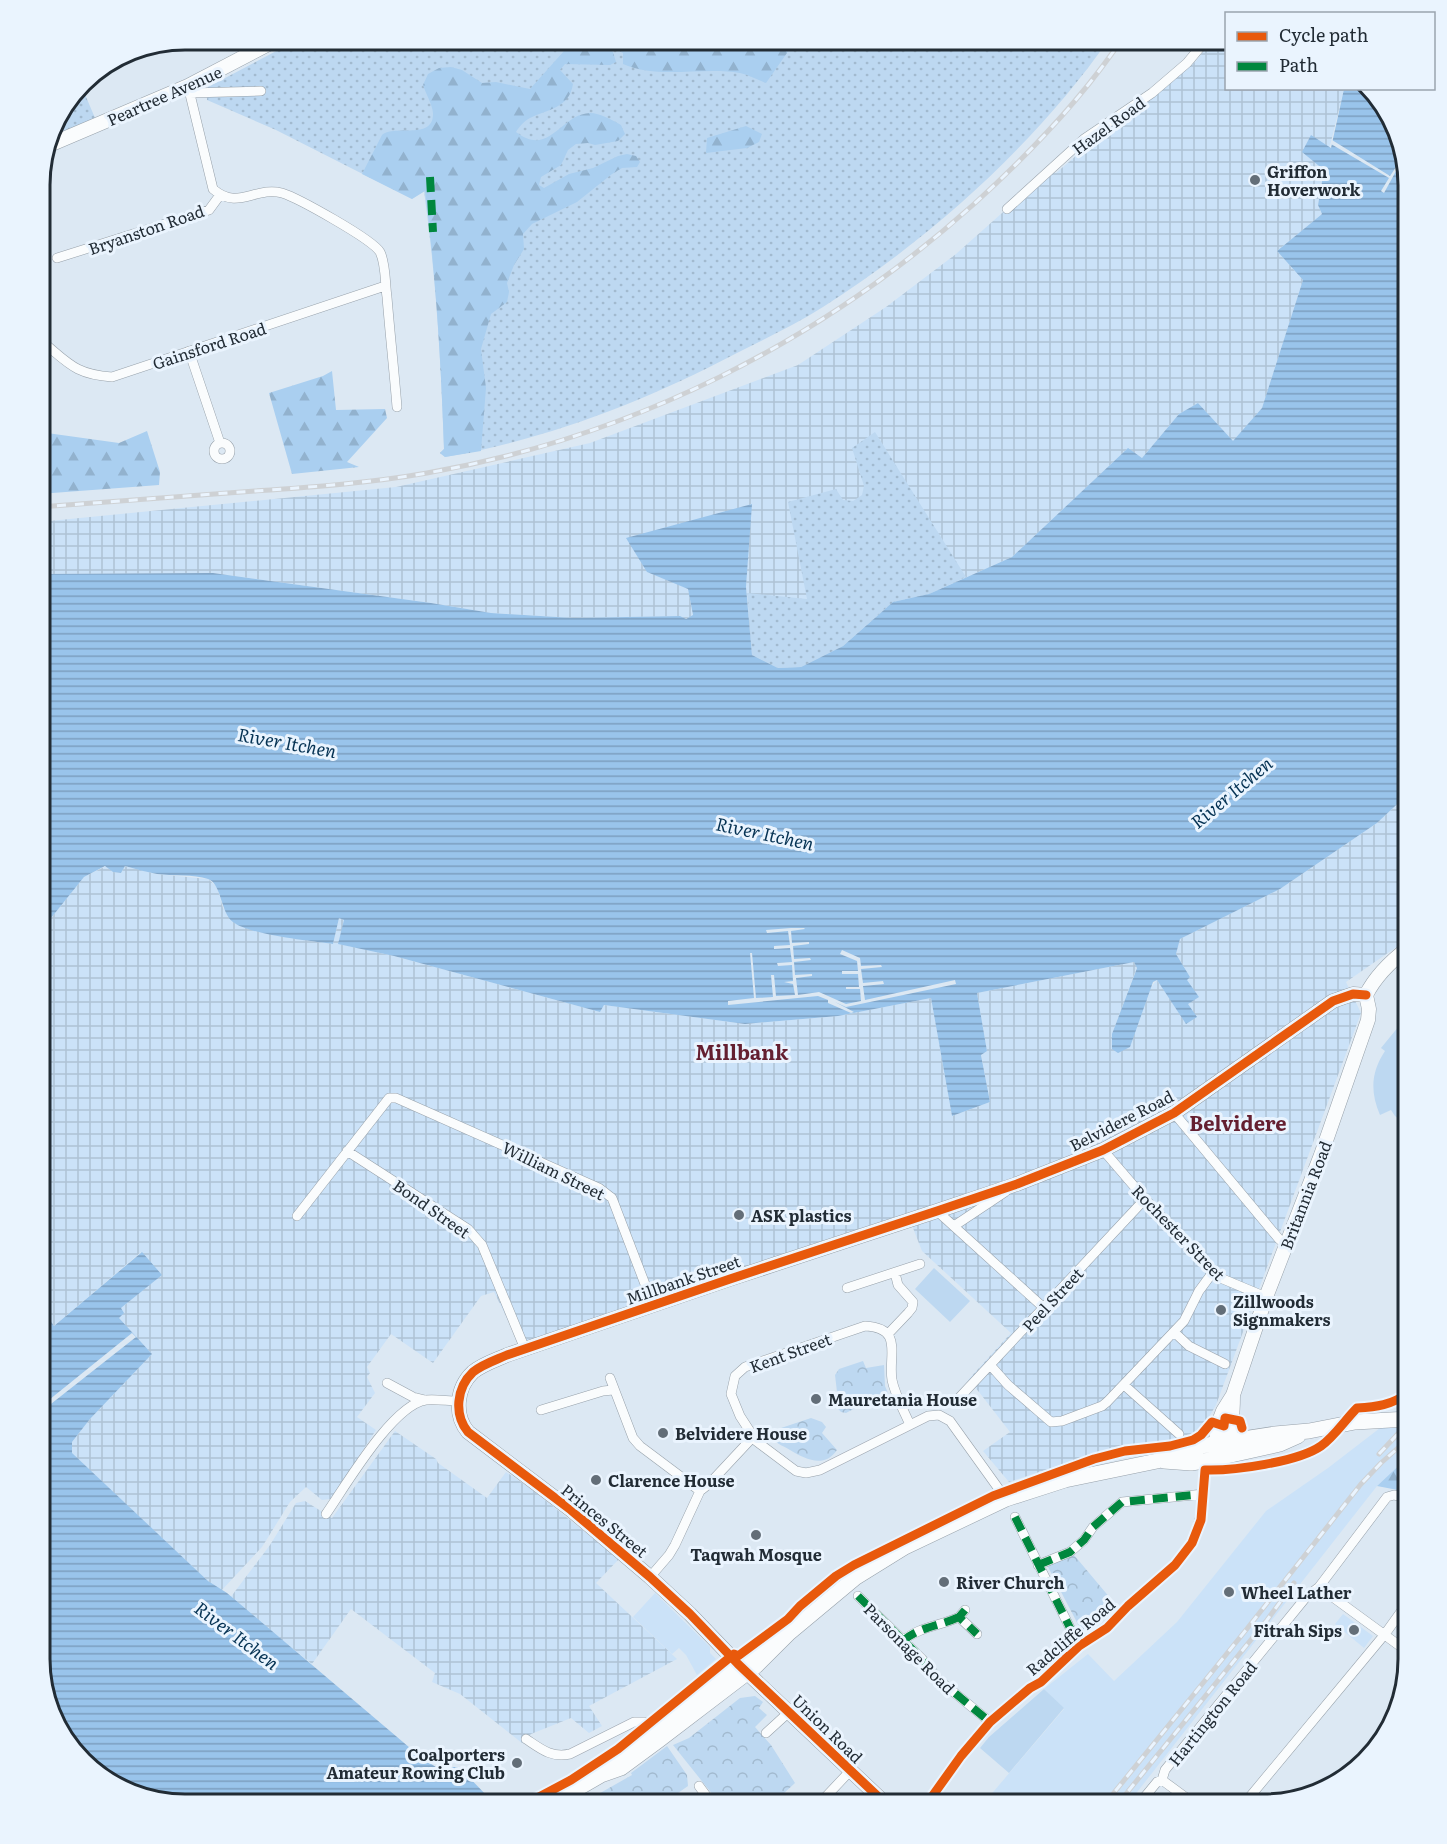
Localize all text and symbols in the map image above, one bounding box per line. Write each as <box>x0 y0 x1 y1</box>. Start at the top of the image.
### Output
legend <box>1225 12 1435 90</box>
text: Cycle path <box>1279 21 1368 48</box>
text: Path <box>1279 51 1318 78</box>
street label: Peartree Avenue <box>103 59 225 131</box>
street label: Hazel Road <box>1066 90 1150 160</box>
place label: Griffon Hoverwork <box>1267 159 1361 201</box>
marker: Griffon Hoverwork <box>1248 173 1262 187</box>
street label: Bryanston Road <box>85 198 207 260</box>
street label: Gainsford Road <box>149 315 269 375</box>
water label: River Itchen <box>236 720 339 764</box>
water label: River Itchen <box>1184 750 1278 834</box>
water label: River Itchen <box>714 809 817 857</box>
district label: Millbank <box>695 1036 789 1066</box>
street label: Belvidere Road <box>1065 1083 1177 1157</box>
district label: Belvidere <box>1189 1107 1287 1137</box>
street label: William Street <box>499 1135 610 1205</box>
street label: Britannia Road <box>1273 1137 1337 1253</box>
street label: Bond Street <box>389 1173 476 1244</box>
street label: Rochester Street <box>1127 1179 1231 1286</box>
place label: ASK plastics <box>751 1203 851 1227</box>
marker: ASK plastics <box>732 1208 746 1222</box>
street label: Millbank Street <box>623 1248 744 1310</box>
street label: Peel Street <box>1016 1261 1089 1337</box>
place label: Zillwoods Signmakers <box>1233 1289 1331 1331</box>
marker: Zillwoods Signmakers <box>1214 1303 1228 1317</box>
street label: Kent Street <box>746 1326 835 1378</box>
place label: Mauretania House <box>828 1387 977 1411</box>
marker: Mauretania House <box>809 1392 823 1406</box>
place label: Belvidere House <box>675 1421 807 1445</box>
marker: Belvidere House <box>656 1426 670 1440</box>
place label: Clarence House <box>608 1468 735 1492</box>
marker: Clarence House <box>589 1473 603 1487</box>
street label: Princes Street <box>557 1478 654 1563</box>
marker: Taqwah Mosque <box>749 1528 763 1542</box>
place label: Taqwah Mosque <box>690 1542 822 1566</box>
place label: River Church <box>956 1570 1065 1594</box>
marker: River Church <box>937 1575 951 1589</box>
place label: Wheel Lather <box>1241 1580 1352 1604</box>
marker: Wheel Lather <box>1222 1585 1236 1599</box>
street label: Radcliffe Road <box>1020 1591 1120 1680</box>
water label: River Itchen <box>189 1594 285 1676</box>
street label: Parsonage Road <box>859 1597 961 1699</box>
place label: Fitrah Sips <box>1253 1618 1342 1642</box>
marker: Fitrah Sips <box>1347 1623 1361 1637</box>
street label: Hartington Road <box>1162 1655 1262 1771</box>
street label: Union Road <box>787 1688 869 1768</box>
place label: Coalporters Amateur Rowing Club <box>327 1742 505 1784</box>
marker: Coalporters Amateur Rowing Club <box>510 1756 524 1770</box>

